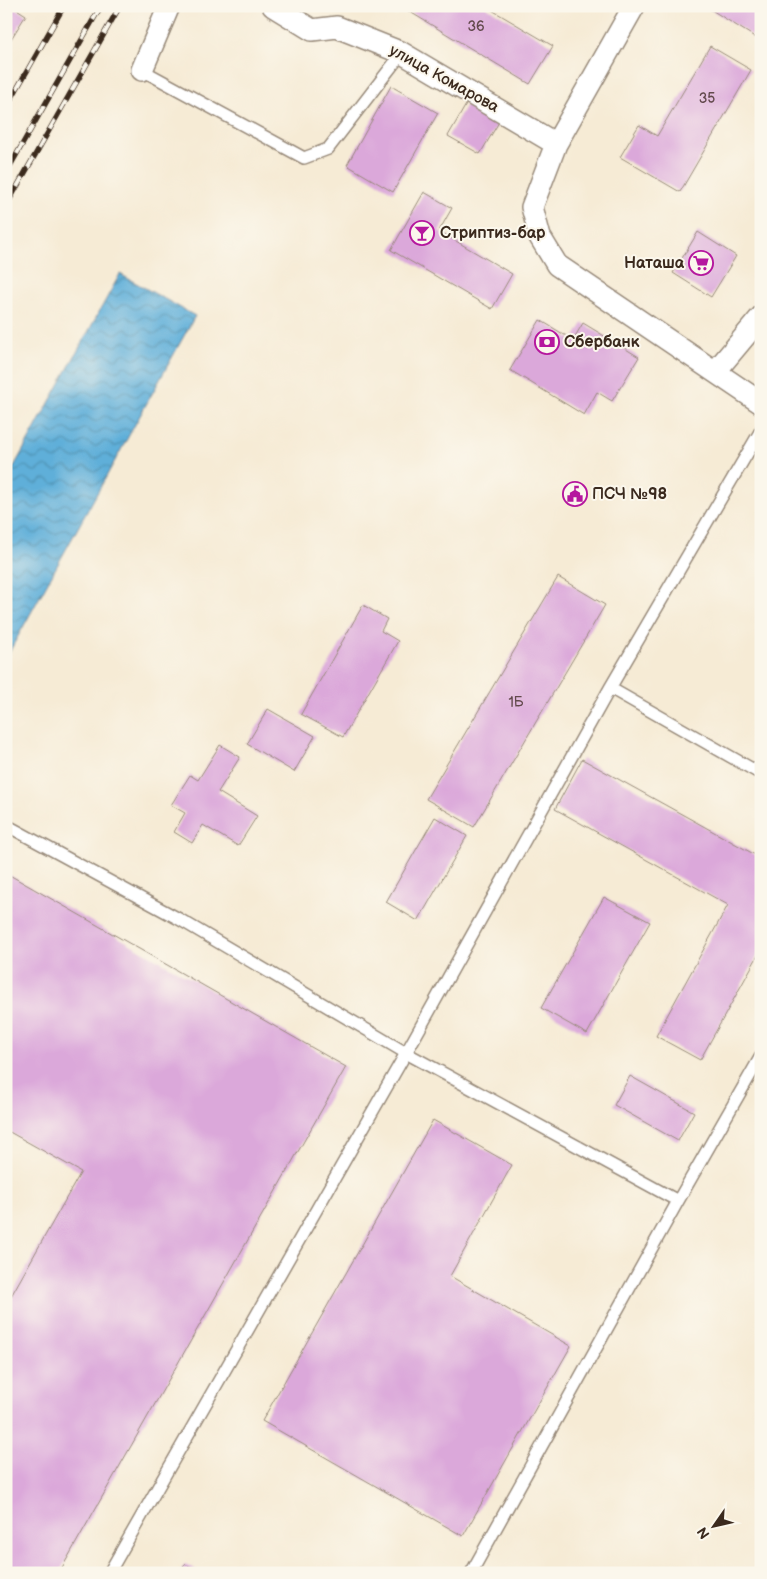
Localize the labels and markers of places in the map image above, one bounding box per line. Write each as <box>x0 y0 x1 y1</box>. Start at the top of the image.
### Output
bar icon: Стриптиз-бар <box>409 220 435 246</box>
place label: Стриптиз-бар <box>440 224 546 243</box>
supermarket icon: Наташа <box>688 250 714 276</box>
place label: Наташа <box>624 254 685 273</box>
bank icon: Сбербанк <box>534 329 560 355</box>
place label: Сбербанк <box>564 333 640 352</box>
public building icon: ПСЧ №98 <box>562 481 588 507</box>
place label: ПСЧ №98 <box>592 485 667 504</box>

